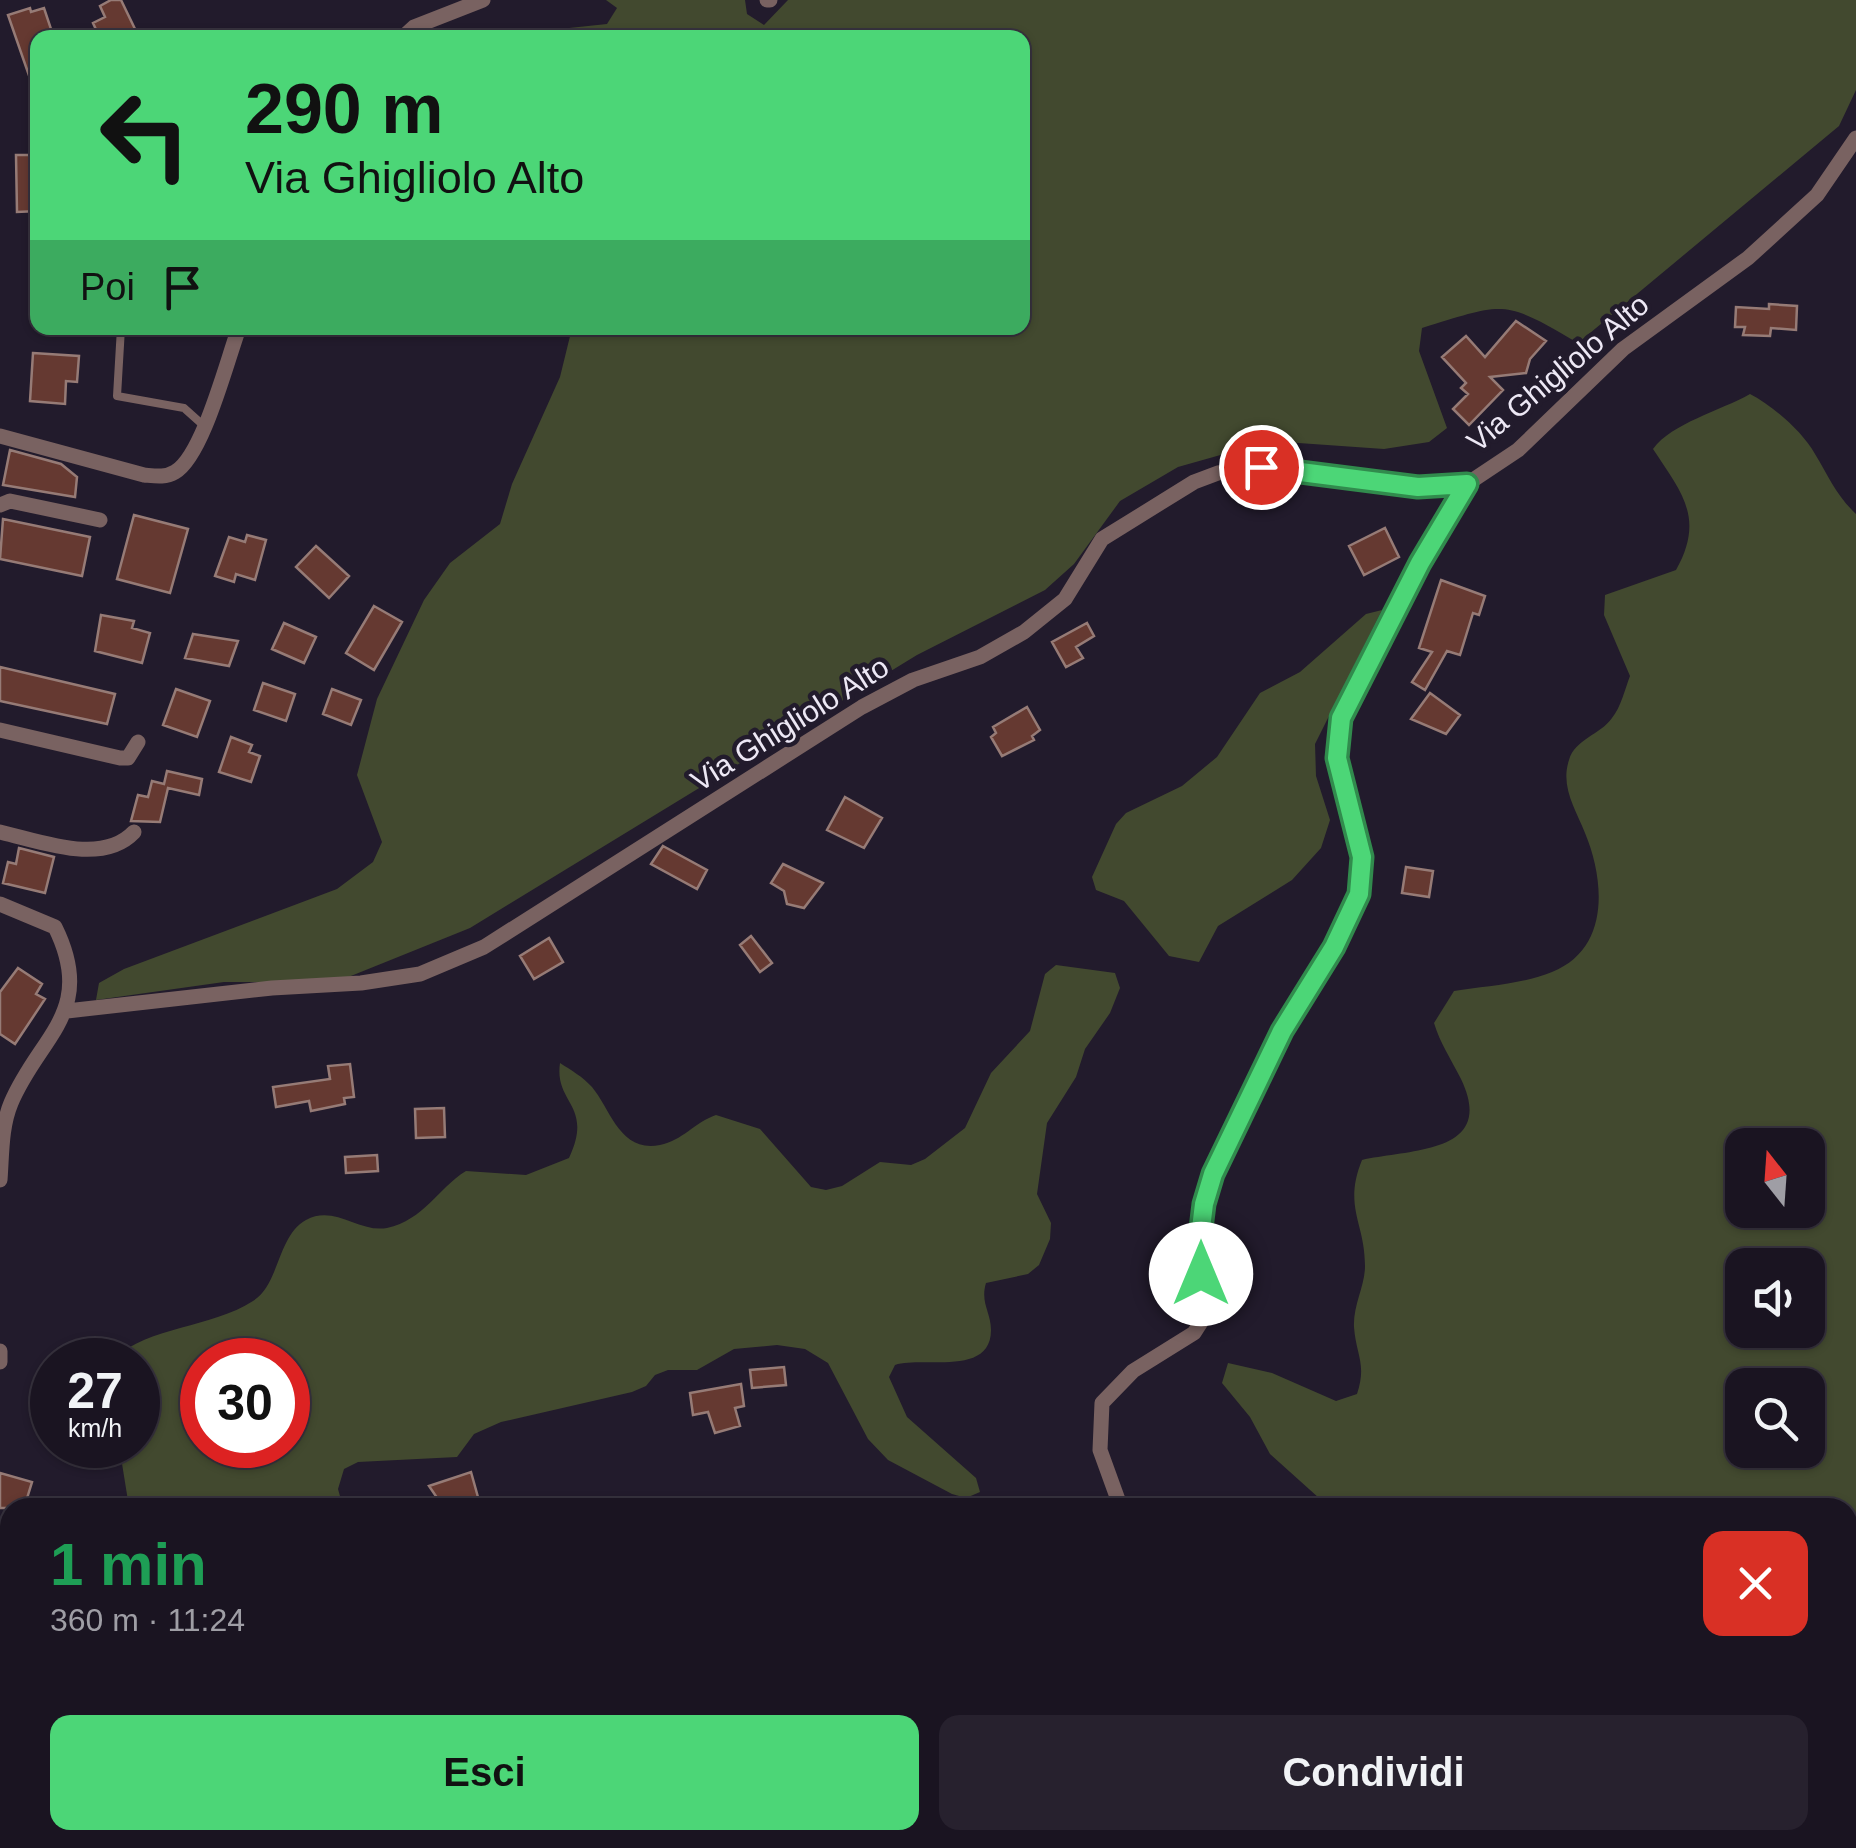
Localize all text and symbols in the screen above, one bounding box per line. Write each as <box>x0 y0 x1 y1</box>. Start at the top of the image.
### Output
icon: left <box>80 70 210 200</box>
text: 290 m <box>245 70 443 148</box>
text: Via Ghigliolo Alto <box>245 152 584 203</box>
icon: arrive <box>155 260 210 315</box>
text: Poi <box>80 266 135 308</box>
street label: Via Ghigliolo Alto <box>1460 287 1655 458</box>
pin <box>1219 425 1304 510</box>
icon: arrive <box>1234 440 1289 495</box>
street label: Via Ghigliolo Alto <box>685 650 894 798</box>
north arrow <box>1725 1128 1825 1228</box>
map controls <box>1725 1128 1825 1468</box>
position arrow <box>1149 1222 1253 1326</box>
button: sound <box>1725 1248 1825 1348</box>
speed limit sign: 30 <box>180 1338 310 1468</box>
text: 27 <box>67 1363 123 1419</box>
button: search <box>1725 1368 1825 1468</box>
text: km/h <box>68 1414 122 1442</box>
text: 1 min <box>50 1531 207 1598</box>
button: close <box>1703 1531 1808 1636</box>
text: 360 m · 11:24 <box>50 1602 245 1638</box>
button: Esci <box>50 1715 919 1830</box>
button: Condividi <box>939 1715 1808 1830</box>

